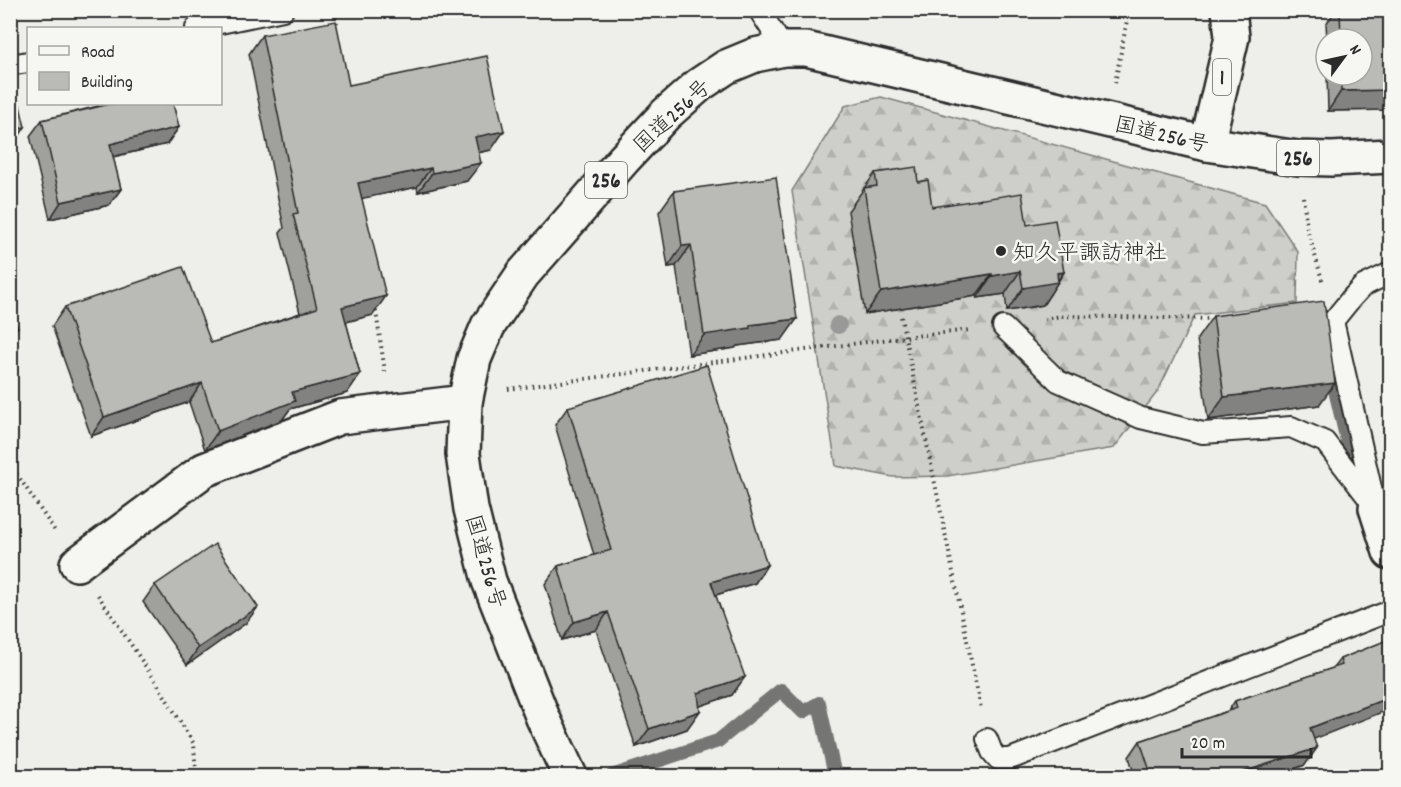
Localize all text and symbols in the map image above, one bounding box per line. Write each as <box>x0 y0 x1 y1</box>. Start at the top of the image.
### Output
legend <box>27 27 222 105</box>
north arrow <box>1314 27 1374 87</box>
text: Road <box>81 41 115 66</box>
text: N <box>1343 41 1366 60</box>
road number: 1 <box>1213 59 1231 95</box>
text: Building <box>81 71 133 96</box>
street label: 国道256号 <box>627 73 719 162</box>
street label: 国道256号 <box>1111 110 1212 162</box>
road number: 256 <box>1277 140 1319 176</box>
road number: 256 <box>585 162 627 198</box>
place label: 知久平諏訪神社 <box>1013 239 1167 270</box>
marker: 知久平諏訪神社 <box>994 244 1008 258</box>
street label: 国道256号 <box>455 511 512 613</box>
scale bar <box>1182 721 1311 759</box>
text: 20 m <box>1191 732 1225 757</box>

